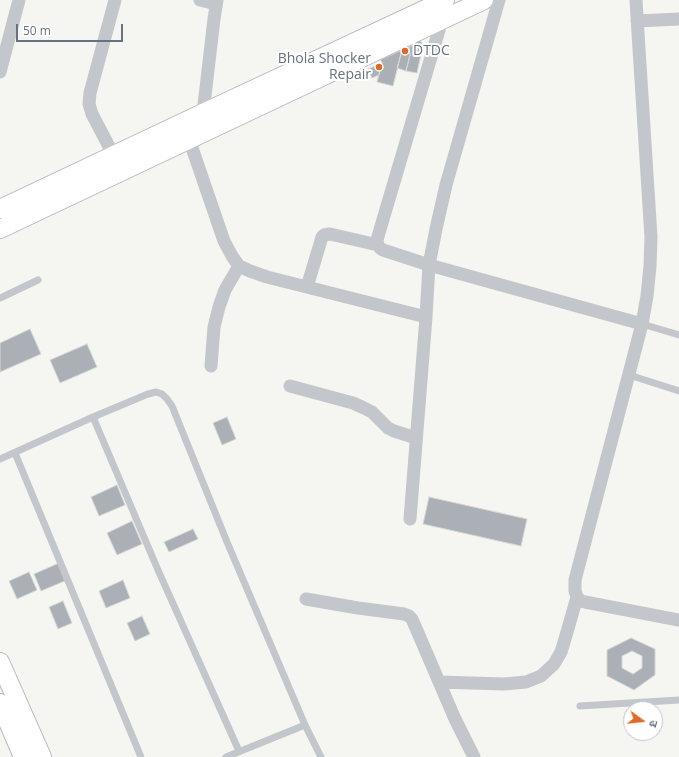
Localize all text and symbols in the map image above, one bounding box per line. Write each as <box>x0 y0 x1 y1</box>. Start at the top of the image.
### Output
scale bar <box>18 16 125 42</box>
text: 50 m <box>23 22 51 39</box>
place label: DTDC <box>413 43 450 59</box>
marker: DTDC <box>400 46 410 56</box>
place label: Bhola Shocker Repair <box>278 51 371 84</box>
marker: Bhola Shocker Repair <box>374 62 384 72</box>
north arrow <box>623 701 663 741</box>
text: उ <box>646 719 662 729</box>

